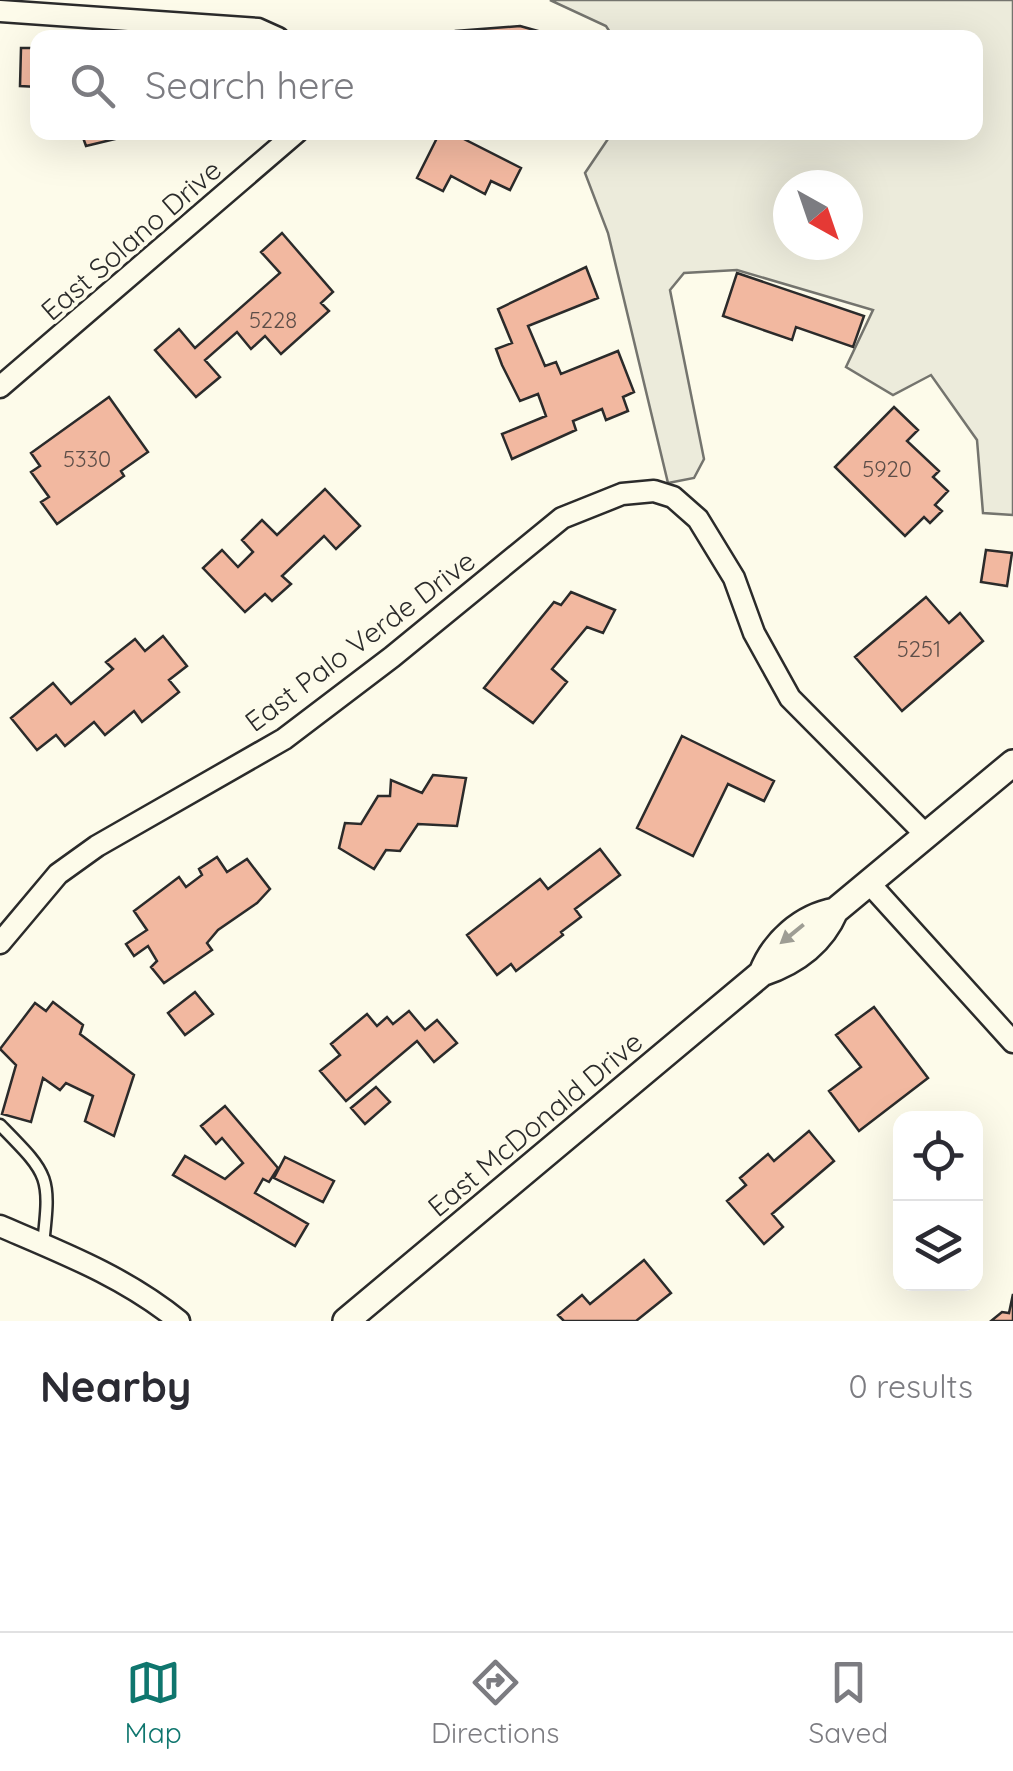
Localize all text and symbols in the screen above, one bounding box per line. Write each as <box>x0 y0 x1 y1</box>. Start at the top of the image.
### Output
search box <box>30 30 983 140</box>
icon: search <box>65 58 120 113</box>
text: Search here <box>145 61 355 109</box>
street label: East Solano Drive <box>33 152 228 327</box>
north arrow <box>773 170 863 260</box>
house number: 5228 <box>249 306 297 334</box>
house number: 5330 <box>63 445 111 473</box>
house number: 5920 <box>862 455 912 483</box>
street label: East Palo Verde Drive <box>238 543 482 739</box>
house number: 5251 <box>897 635 941 663</box>
one-way arrow <box>779 923 804 944</box>
street label: East McDonald Drive <box>420 1024 649 1224</box>
map controls <box>893 1111 983 1291</box>
button: locate <box>893 1111 983 1201</box>
button: layers <box>893 1201 983 1291</box>
text: Nearby <box>40 1360 191 1413</box>
text: 0 results <box>849 1366 973 1406</box>
tab: Map <box>125 1655 182 1750</box>
tab: Directions <box>431 1655 559 1750</box>
tab: Saved <box>809 1655 888 1750</box>

